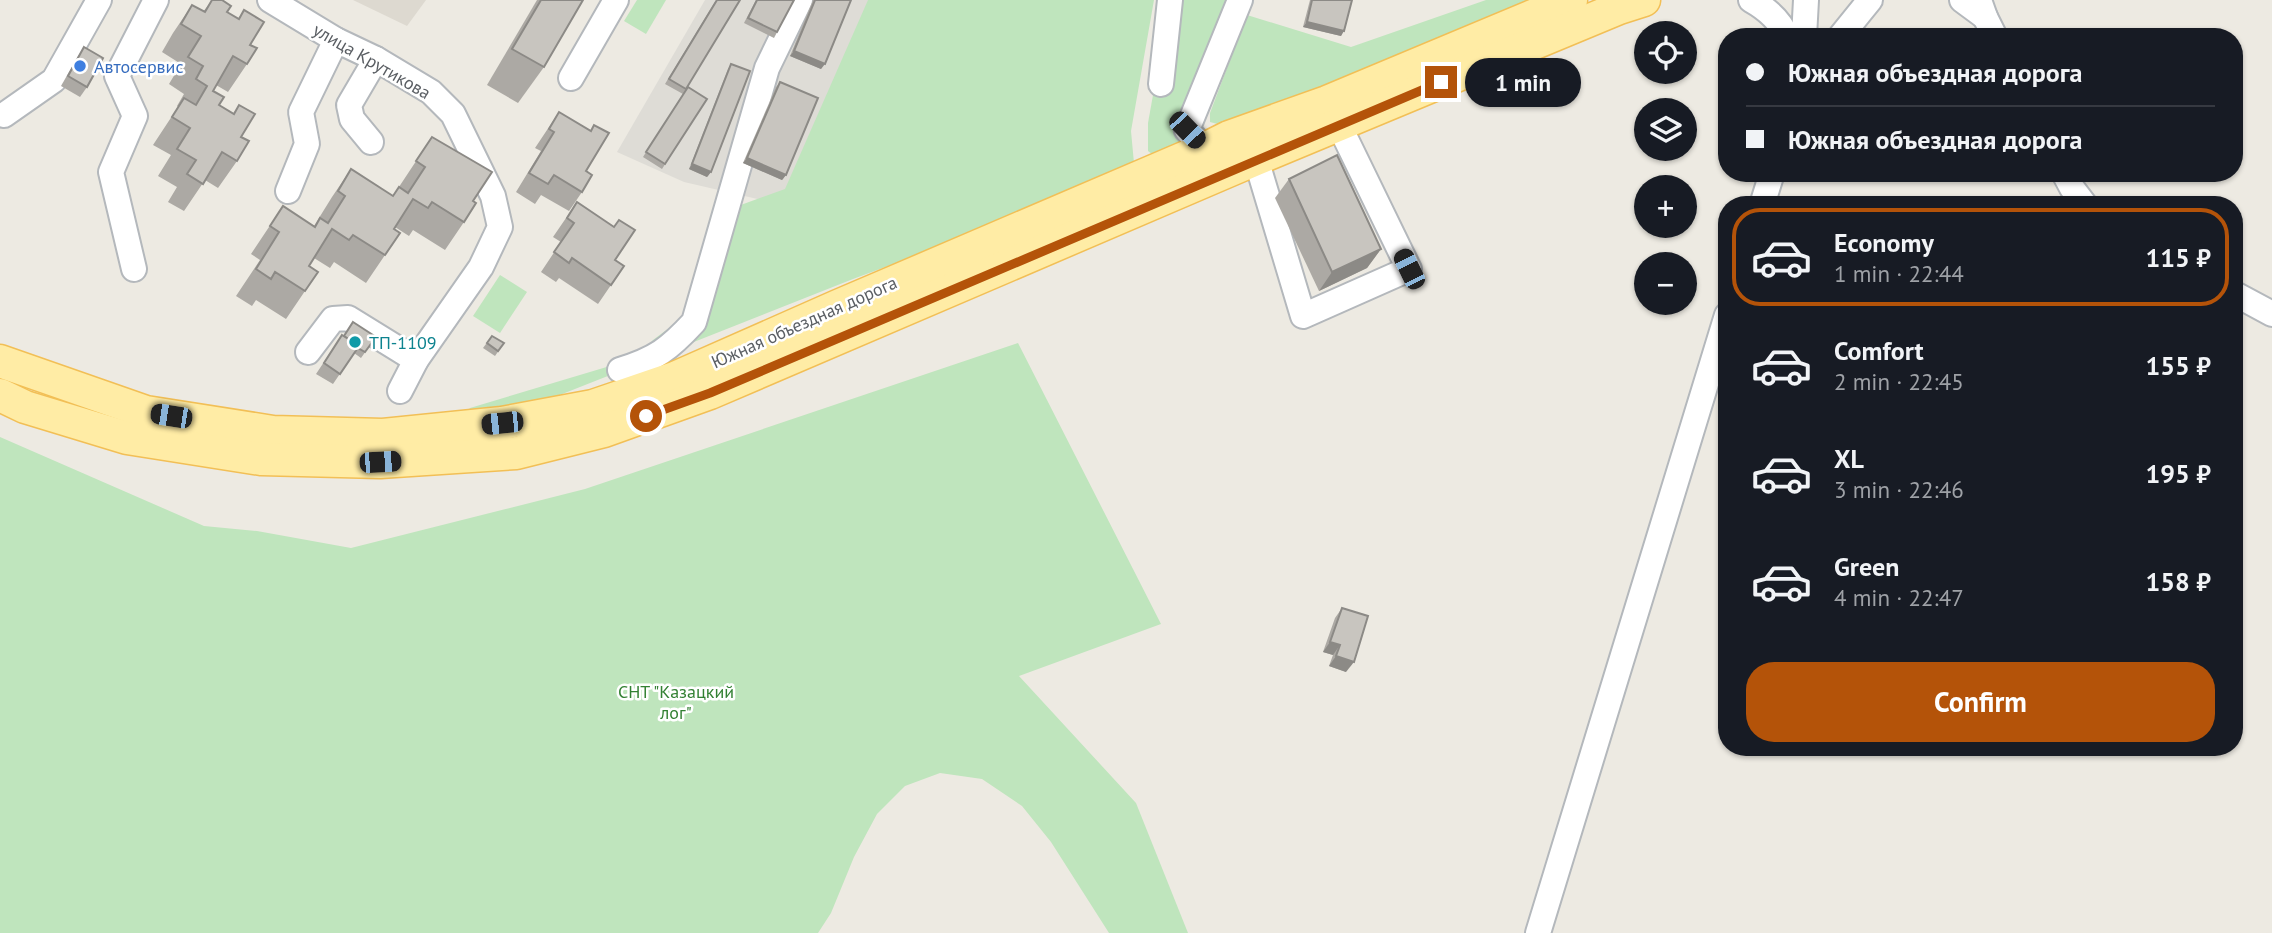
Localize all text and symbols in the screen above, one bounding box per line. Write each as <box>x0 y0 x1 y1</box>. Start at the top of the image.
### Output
street label: улица Крутикова <box>309 18 435 104</box>
map controls <box>1634 21 1697 315</box>
button: locate <box>1634 21 1697 84</box>
place label: Автосервис <box>94 55 184 78</box>
text: Южная объездная дорога <box>1788 56 2082 89</box>
callout: 1 min <box>1466 57 1581 106</box>
marker: Автосервис <box>72 58 88 74</box>
route end <box>1425 66 1457 98</box>
text: 1 min <box>1495 68 1551 97</box>
button: layers <box>1634 98 1697 161</box>
car <box>1165 108 1210 152</box>
text: Южная объездная дорога <box>1788 123 2082 156</box>
button: + <box>1634 175 1697 238</box>
icon: car <box>1750 226 1813 289</box>
text: Economy <box>1834 226 1934 259</box>
text: 115 ₽ <box>2145 241 2211 274</box>
car <box>1391 246 1428 292</box>
button: − <box>1634 252 1697 315</box>
text: 1 min · 22:44 <box>1834 259 1964 288</box>
street label: Южная объездная дорога <box>708 271 900 373</box>
place label: ТП-1109 <box>369 331 437 354</box>
marker: ТП-1109 <box>347 334 363 350</box>
icon: car <box>1750 334 1813 397</box>
text: Comfort <box>1834 334 1924 367</box>
text: 155 ₽ <box>2145 349 2211 382</box>
text: 2 min · 22:45 <box>1834 367 1964 396</box>
route start <box>630 400 662 432</box>
car <box>149 402 194 430</box>
car <box>481 410 524 436</box>
icon: car <box>1750 442 1813 505</box>
text: XL <box>1834 442 1864 475</box>
car <box>359 450 402 474</box>
text: 195 ₽ <box>2145 457 2211 490</box>
text: 3 min · 22:46 <box>1834 475 1964 504</box>
icon: car <box>1750 550 1813 613</box>
text: Green <box>1834 550 1899 583</box>
text: 158 ₽ <box>2145 565 2211 598</box>
text: 4 min · 22:47 <box>1834 583 1964 612</box>
button: Confirm <box>1746 662 2215 742</box>
park label: СНТ "Казацкий лог" <box>618 680 734 724</box>

